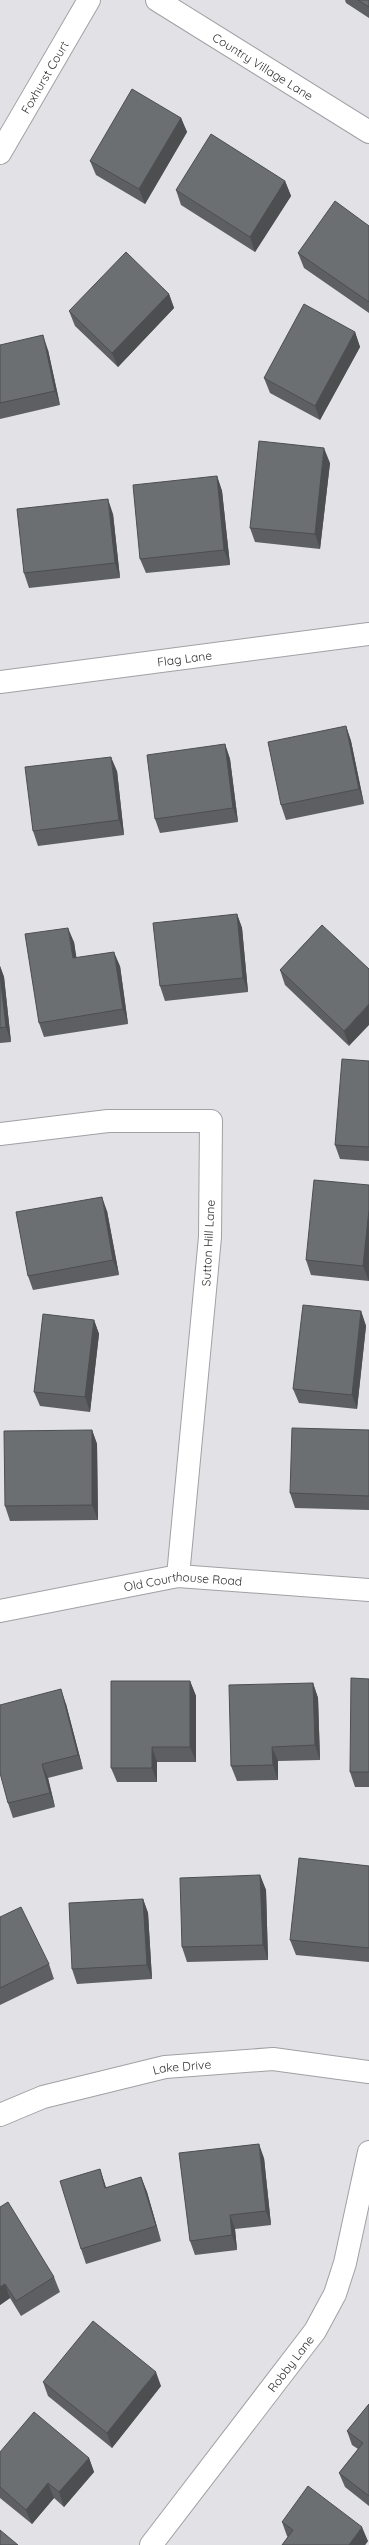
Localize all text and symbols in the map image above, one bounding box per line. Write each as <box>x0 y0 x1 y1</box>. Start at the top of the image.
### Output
street label: Country Village Lane <box>210 29 316 103</box>
street label: Foxhurst Court <box>17 38 71 116</box>
street label: Flag Lane <box>156 647 213 669</box>
street label: Sutton Hill Lane <box>198 1199 218 1287</box>
street label: Old Courthouse Road <box>122 1568 243 1594</box>
street label: Lake Drive <box>151 2056 212 2077</box>
street label: Robby Lane <box>264 2332 317 2395</box>

